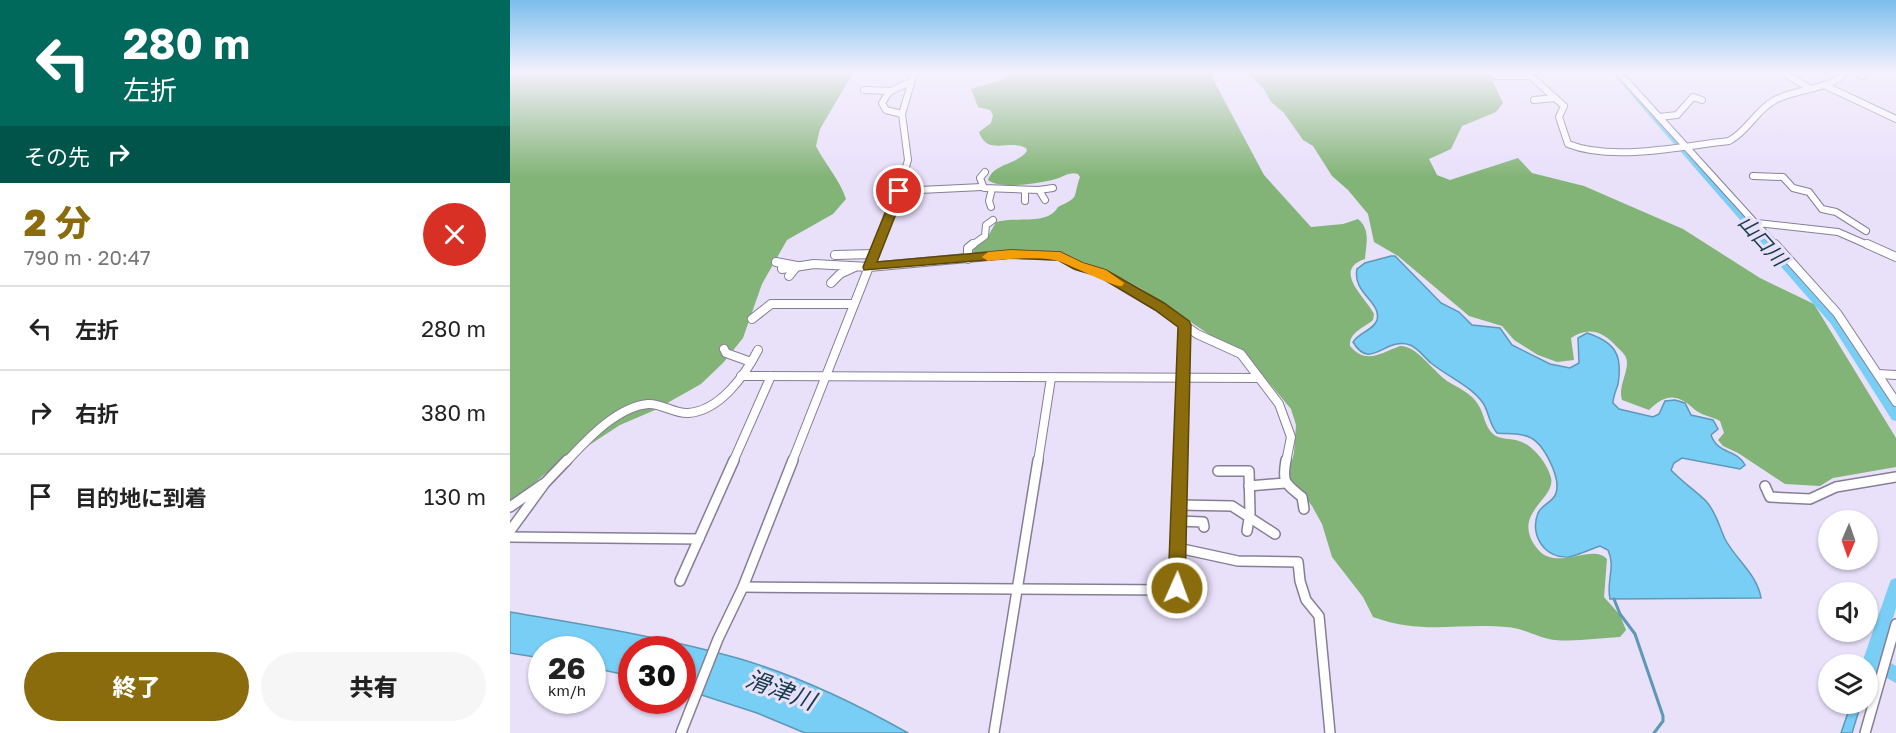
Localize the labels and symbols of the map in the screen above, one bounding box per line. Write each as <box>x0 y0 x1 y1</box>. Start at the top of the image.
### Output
pin <box>873 165 924 216</box>
water label: 山口川 <box>1734 210 1793 272</box>
north arrow <box>1818 510 1878 570</box>
position arrow <box>1145 556 1209 620</box>
speed limit sign: 30 <box>618 636 696 714</box>
water label: 滑津川 <box>742 663 823 716</box>

